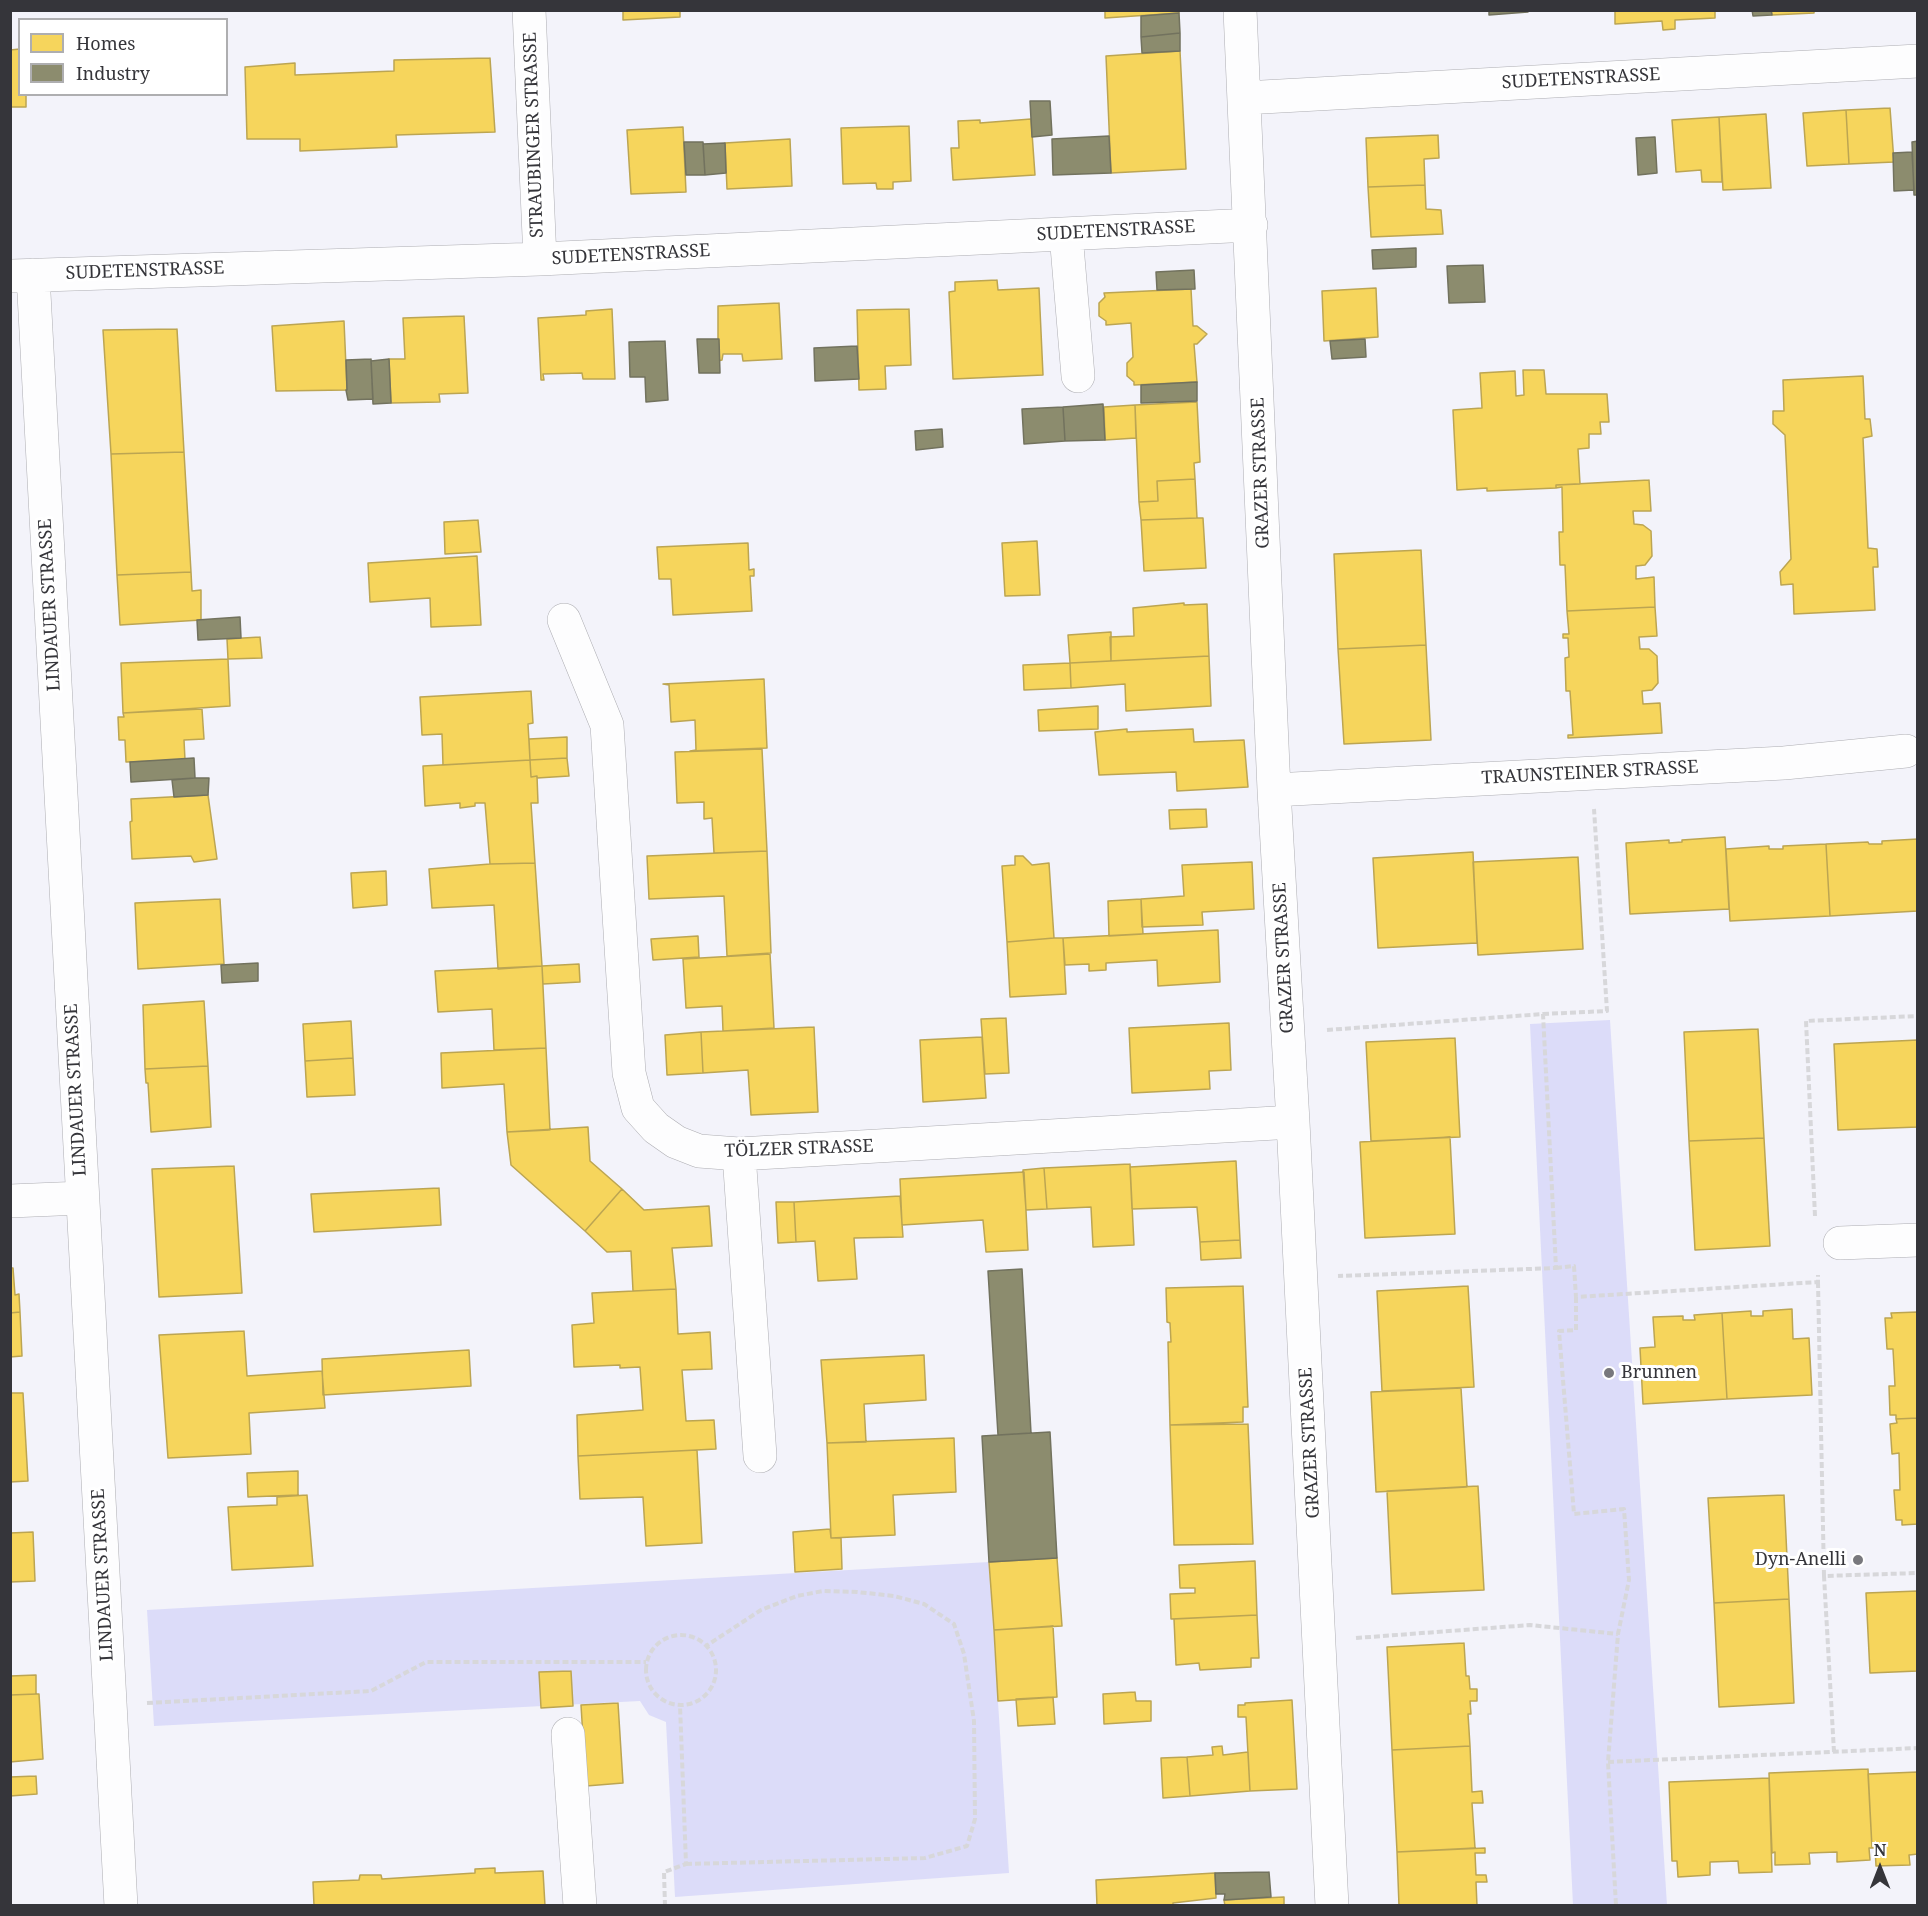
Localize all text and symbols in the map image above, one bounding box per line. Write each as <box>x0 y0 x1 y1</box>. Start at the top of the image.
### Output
legend <box>18 18 228 96</box>
text: Homes <box>76 31 135 55</box>
street label: STRAUBINGER STRASSE <box>520 32 548 238</box>
text: Industry <box>76 61 150 85</box>
street label: SUDETENSTRASSE <box>1501 64 1661 94</box>
street label: SUDETENSTRASSE <box>1036 216 1196 246</box>
street label: SUDETENSTRASSE <box>551 240 711 270</box>
street label: SUDETENSTRASSE <box>65 257 225 285</box>
street label: GRAZER STRASSE <box>1248 397 1274 549</box>
street label: LINDAUER STRASSE <box>35 518 65 692</box>
street label: TRAUNSTEINER STRASSE <box>1481 757 1699 789</box>
street label: GRAZER STRASSE <box>1269 882 1299 1034</box>
street label: LINDAUER STRASSE <box>61 1003 91 1177</box>
street label: TÖLZER STRASSE <box>724 1136 874 1162</box>
place label: Brunnen <box>1621 1362 1697 1384</box>
marker: Brunnen <box>1602 1366 1616 1380</box>
street label: GRAZER STRASSE <box>1295 1367 1325 1519</box>
street label: LINDAUER STRASSE <box>88 1488 118 1662</box>
place label: Dyn-Anelli <box>1755 1549 1846 1571</box>
marker: Dyn-Anelli <box>1851 1553 1865 1567</box>
north arrow <box>1850 1838 1910 1898</box>
text: N <box>1874 1839 1886 1861</box>

